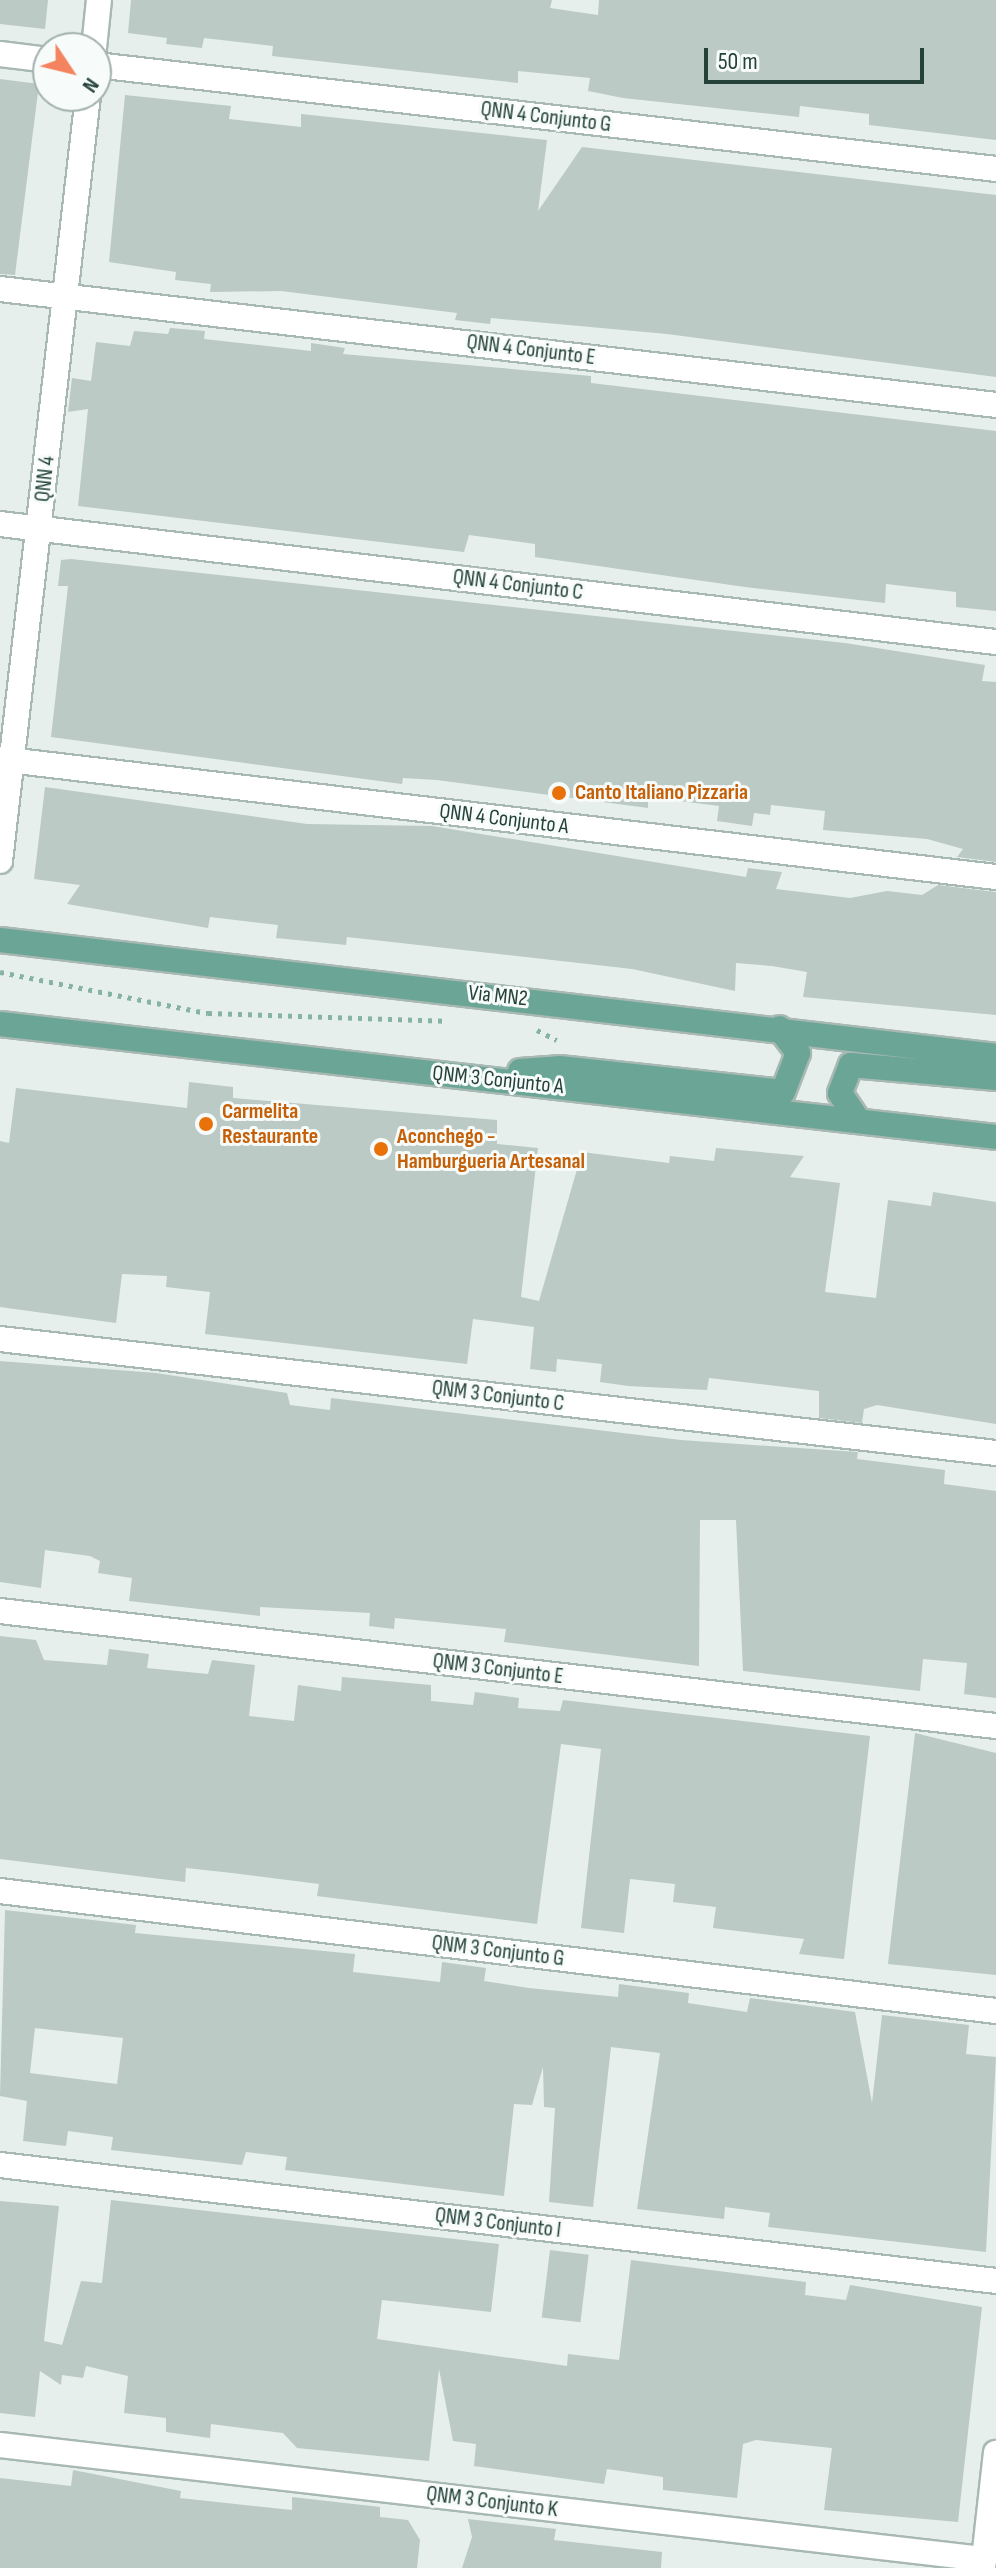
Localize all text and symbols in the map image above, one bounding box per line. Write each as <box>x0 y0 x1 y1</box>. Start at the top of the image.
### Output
north arrow <box>32 32 112 112</box>
scale bar <box>708 32 928 82</box>
text: 50 m <box>718 47 758 76</box>
text: N <box>76 72 105 97</box>
street label: QNN 4 Conjunto G <box>479 96 613 138</box>
street label: QNN 4 Conjunto E <box>465 329 597 371</box>
street label: QNN 4 <box>29 455 61 503</box>
street label: QNN 4 Conjunto C <box>451 564 585 606</box>
place label: Canto Italiano Pizzaria <box>575 780 748 806</box>
marker: Canto Italiano Pizzaria <box>550 784 568 802</box>
street label: QNN 4 Conjunto A <box>438 798 570 840</box>
street label: Via MN2 <box>467 980 529 1012</box>
street label: QNM 3 Conjunto A <box>431 1060 565 1100</box>
place label: Carmelita Restaurante <box>222 1098 318 1150</box>
marker: Carmelita Restaurante <box>197 1115 215 1133</box>
place label: Aconchego - Hamburgueria Artesanal <box>397 1123 585 1174</box>
marker: Aconchego - Hamburgueria Artesanal <box>372 1140 390 1158</box>
street label: QNM 3 Conjunto C <box>430 1375 566 1417</box>
street label: QNM 3 Conjunto E <box>431 1648 565 1690</box>
street label: QNM 3 Conjunto G <box>430 1930 566 1972</box>
street label: QNM 3 Conjunto I <box>434 2202 562 2244</box>
street label: QNM 3 Conjunto K <box>425 2481 559 2523</box>

